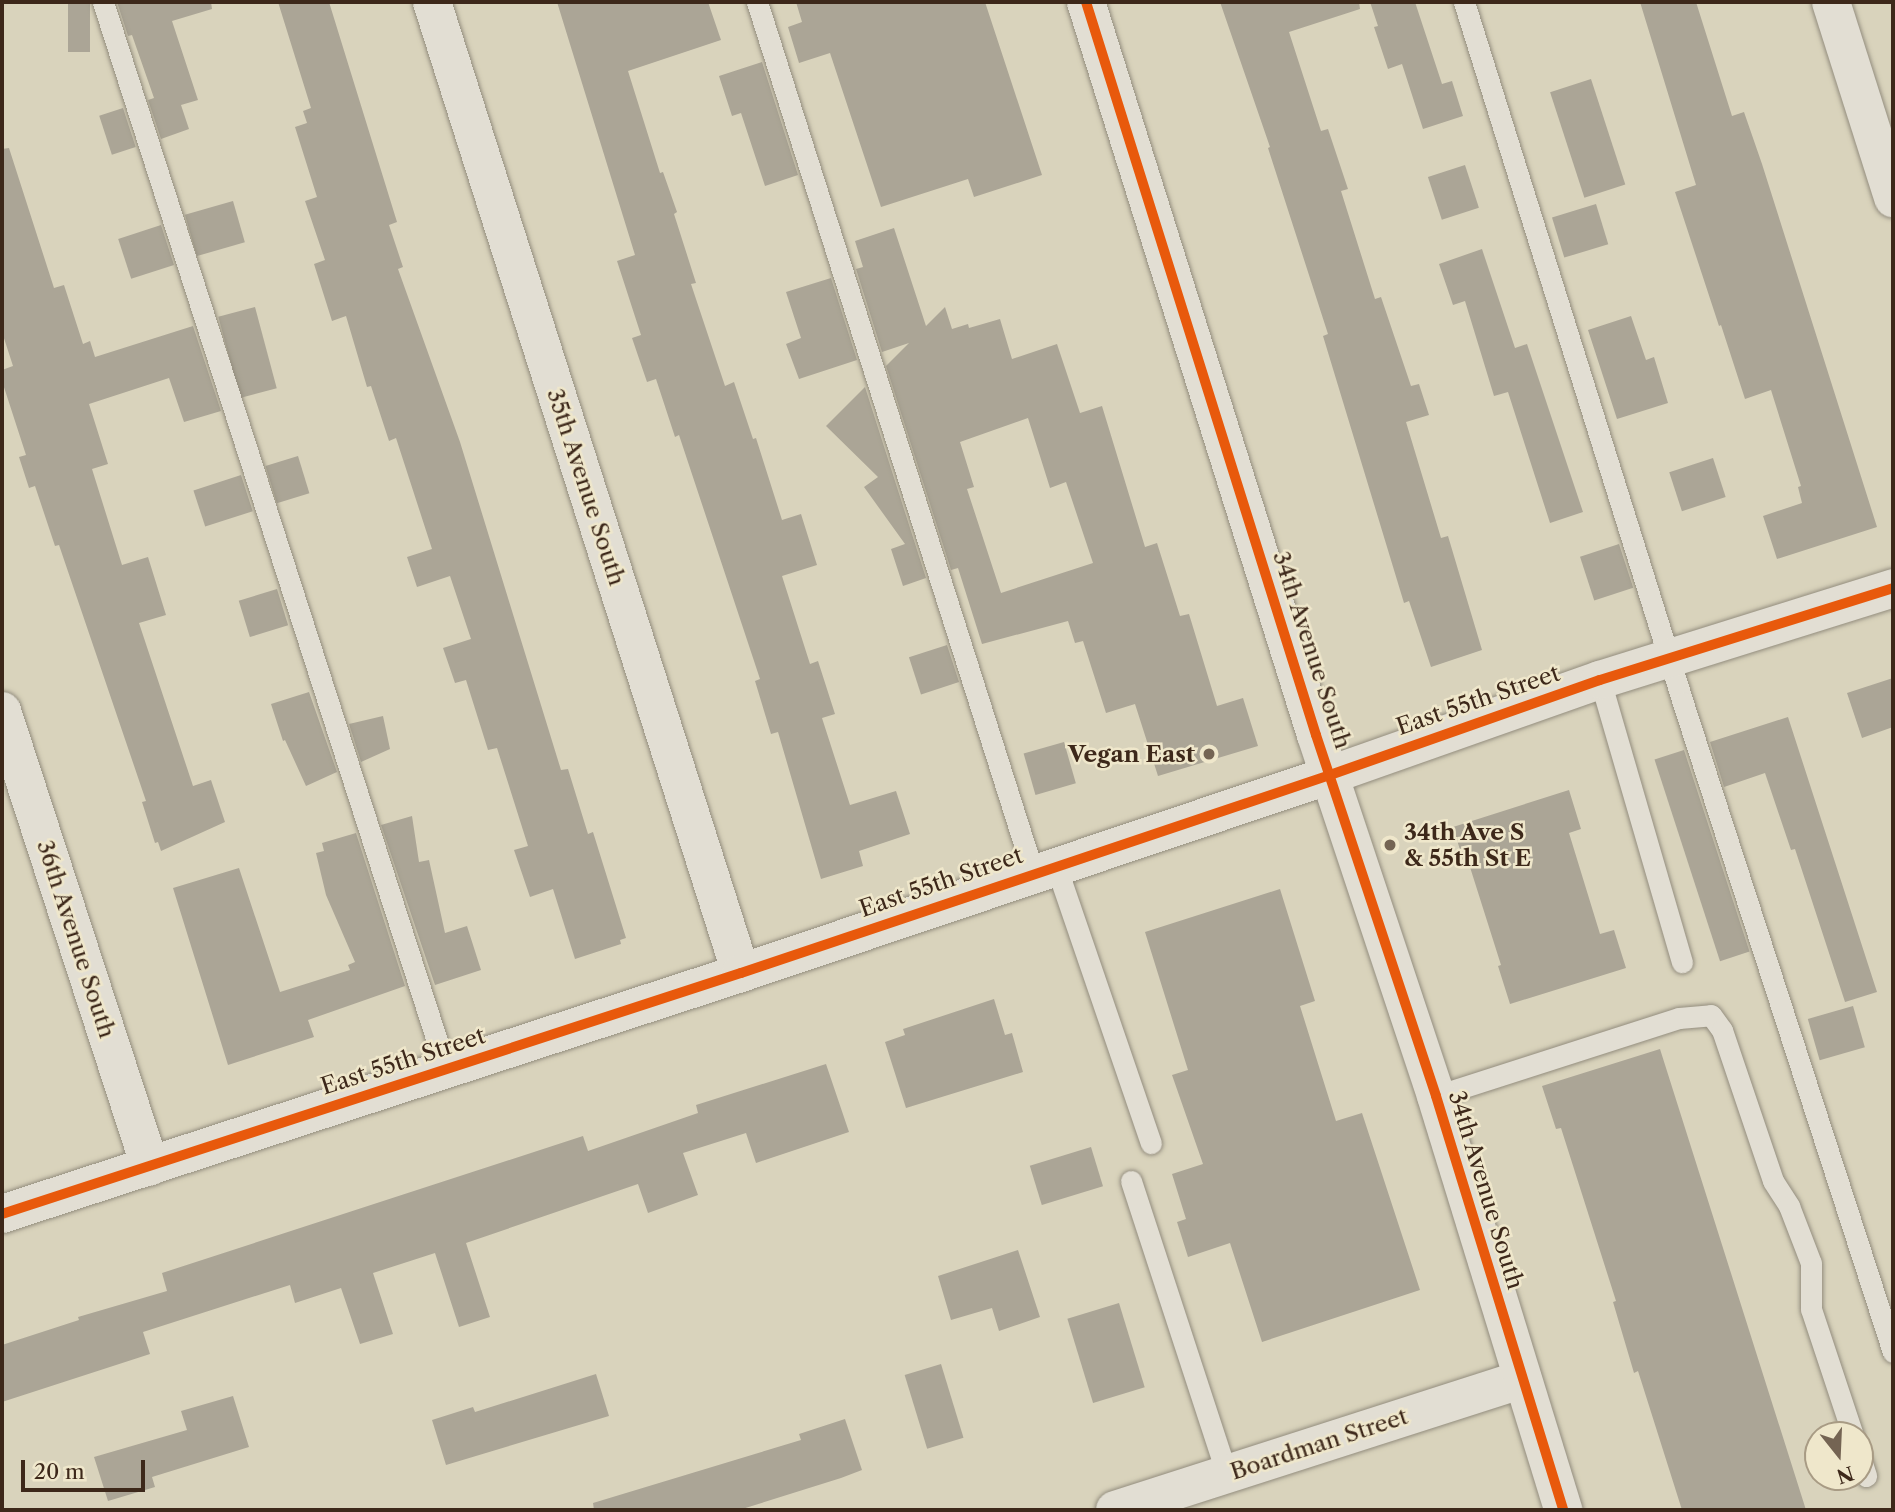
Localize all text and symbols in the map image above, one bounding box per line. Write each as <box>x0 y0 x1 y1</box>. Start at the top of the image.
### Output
street label: 35th Avenue South <box>541 385 631 589</box>
street label: 34th Avenue South <box>1267 547 1357 753</box>
street label: East 55th Street <box>1393 659 1563 741</box>
place label: Vegan East <box>1068 740 1195 768</box>
marker: Vegan East <box>1201 746 1217 762</box>
place label: 34th Ave S & 55th St E <box>1404 818 1531 872</box>
street label: 36th Avenue South <box>31 836 121 1042</box>
marker: 34th Ave S & 55th St E <box>1382 837 1398 853</box>
street label: East 55th Street <box>856 841 1026 923</box>
street label: East 55th Street <box>317 1021 489 1101</box>
street label: 34th Avenue South <box>1443 1087 1529 1293</box>
street label: Boardman Street <box>1227 1402 1411 1486</box>
north arrow <box>1804 1421 1874 1491</box>
scale bar <box>24 1446 149 1490</box>
text: 20 m <box>34 1459 85 1484</box>
text: N <box>1834 1461 1856 1488</box>

